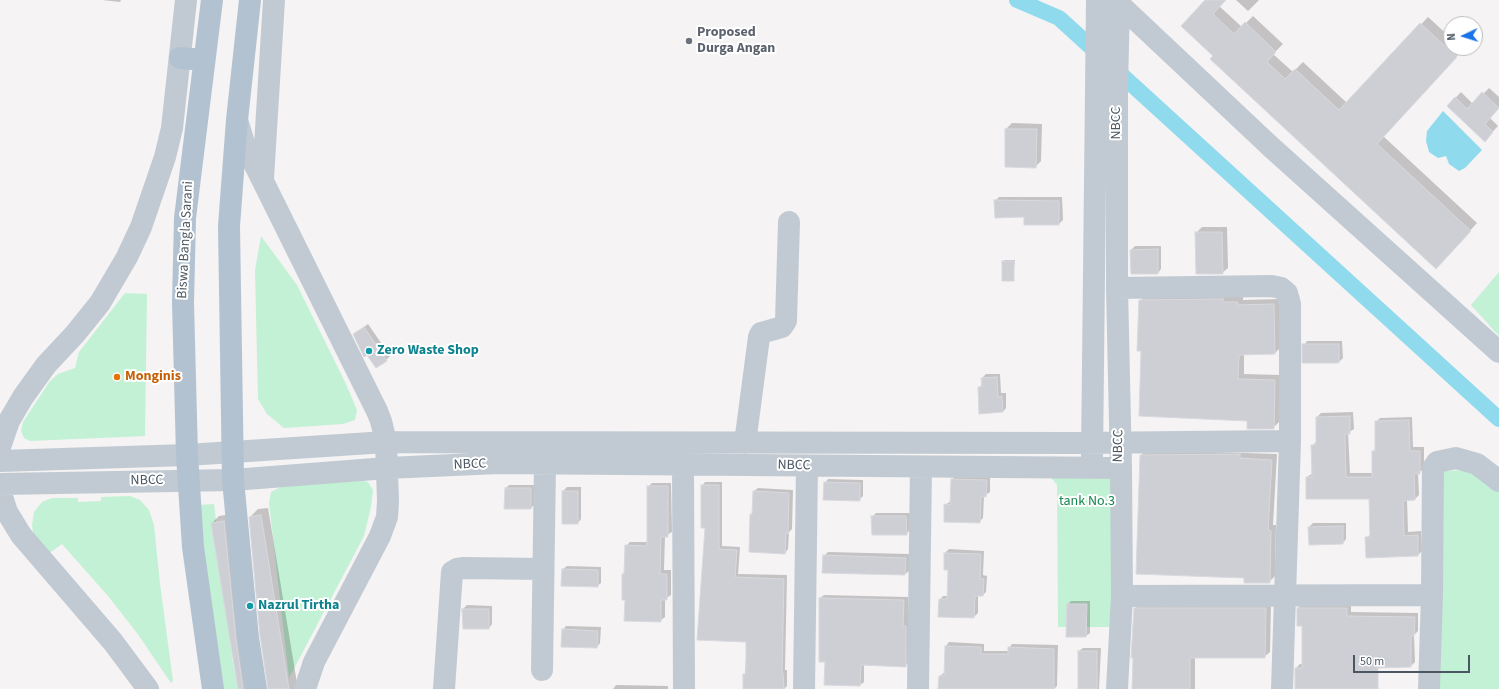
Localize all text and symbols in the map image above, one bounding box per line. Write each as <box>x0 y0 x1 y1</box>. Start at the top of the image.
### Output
north arrow <box>1443 16 1483 56</box>
place label: Proposed Durga Angan <box>697 25 775 58</box>
text: N <box>1444 33 1459 41</box>
marker: Proposed Durga Angan <box>684 36 694 46</box>
street label: NBCC <box>1109 107 1125 139</box>
street label: Biswa Bangla Sarani <box>175 181 197 299</box>
place label: Zero Waste Shop <box>377 343 479 359</box>
marker: Zero Waste Shop <box>364 346 374 356</box>
place label: Monginis <box>125 369 181 385</box>
marker: Monginis <box>112 372 122 382</box>
street label: NBCC <box>1110 429 1128 463</box>
street label: NBCC <box>453 456 487 474</box>
street label: NBCC <box>777 457 811 475</box>
street label: NBCC <box>130 472 164 490</box>
park label: tank No.3 <box>1059 494 1115 510</box>
place label: Nazrul Tirtha <box>258 598 339 614</box>
marker: Nazrul Tirtha <box>245 601 255 611</box>
scale bar <box>1355 647 1472 673</box>
text: 50 m <box>1360 653 1384 670</box>

